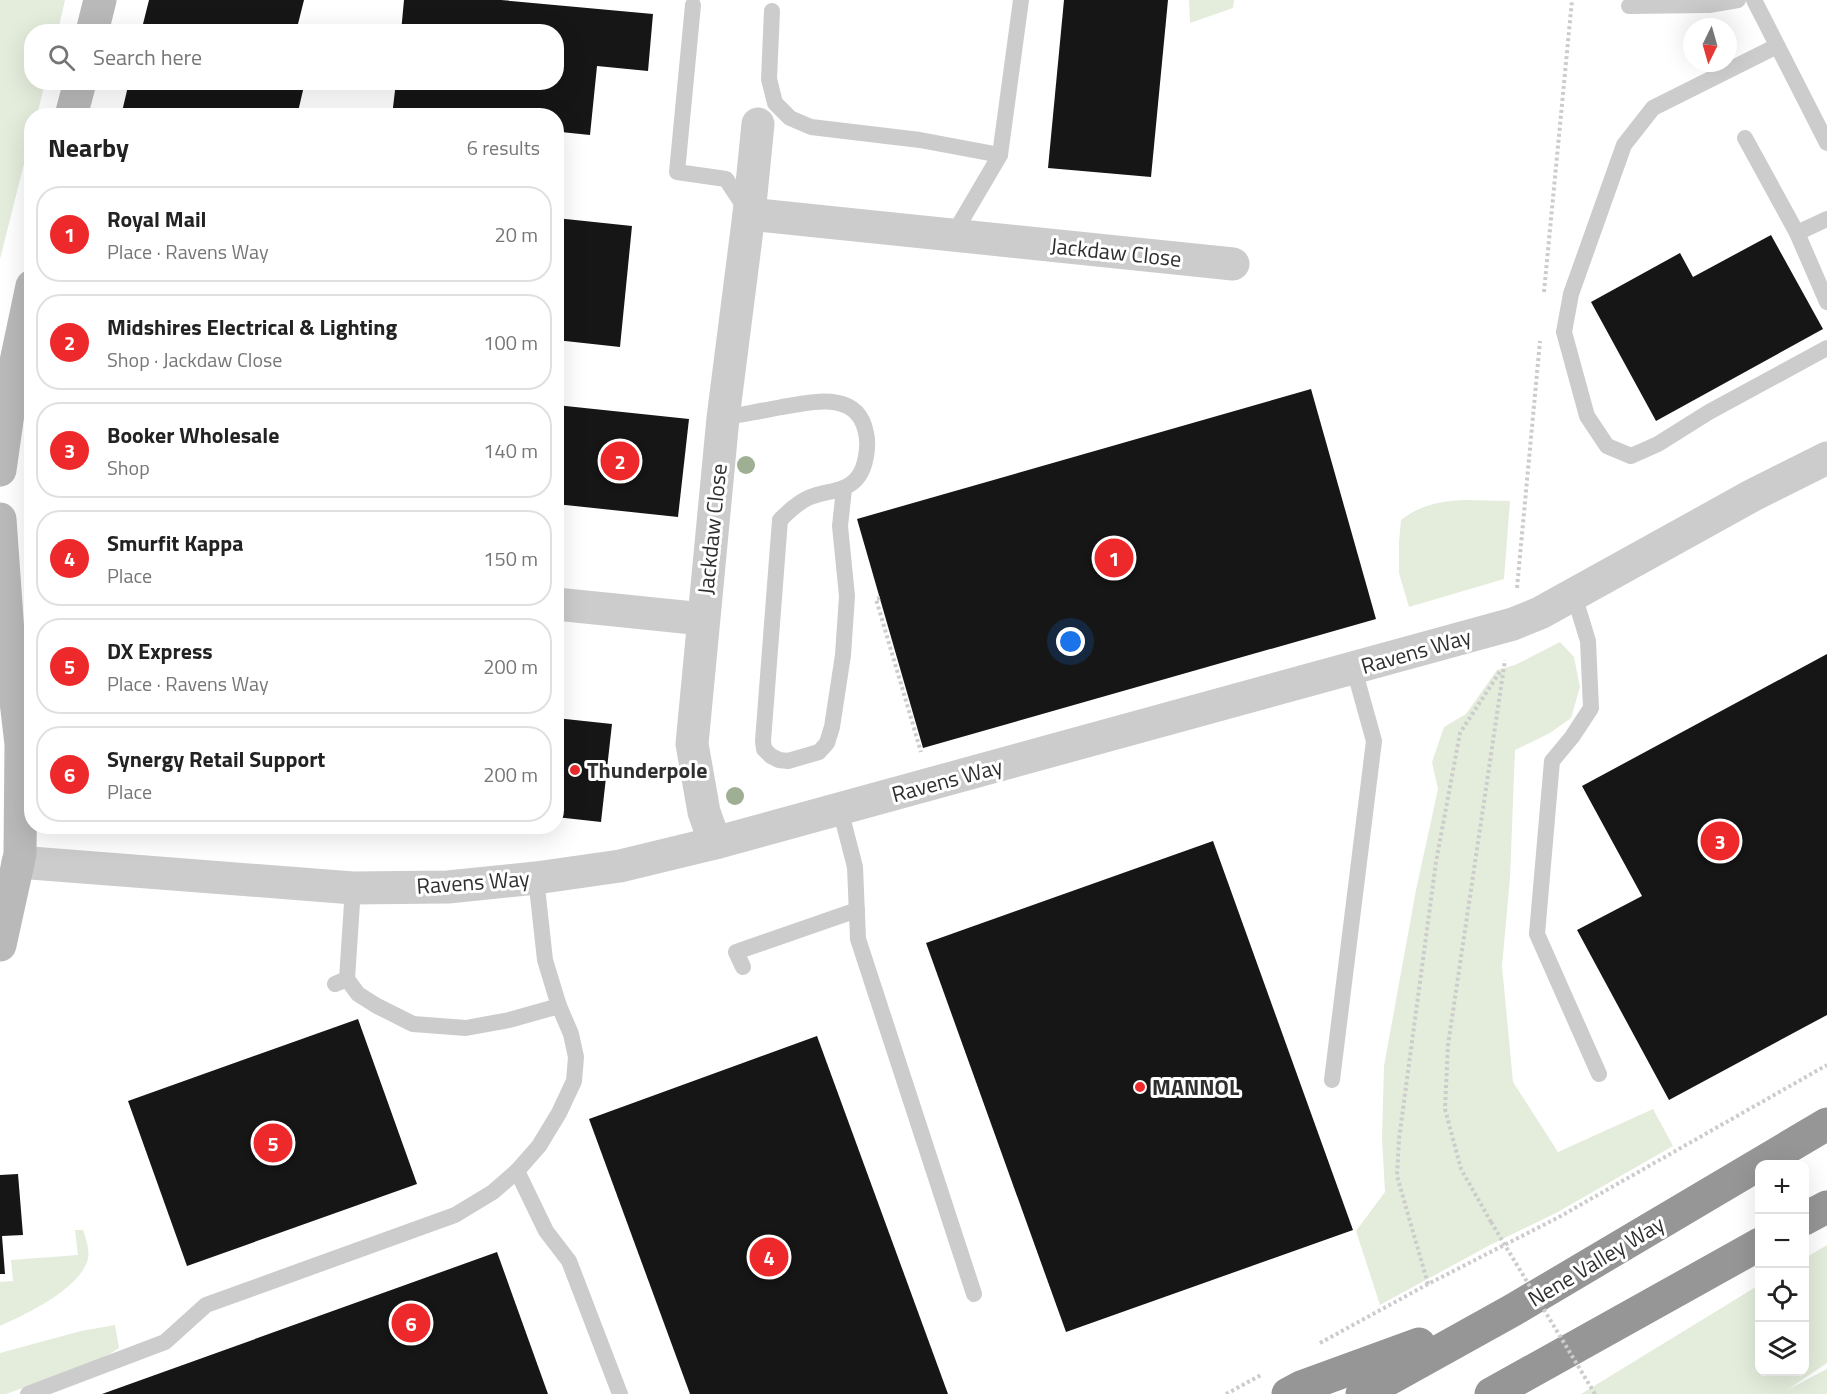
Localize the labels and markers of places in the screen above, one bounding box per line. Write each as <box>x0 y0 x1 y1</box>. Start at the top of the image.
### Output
pin: 2 <box>600 438 640 484</box>
pin: 1 <box>1094 536 1134 580</box>
place label: Thunderpole <box>587 753 707 787</box>
marker: Thunderpole <box>568 763 582 777</box>
pin: 3 <box>1700 818 1740 864</box>
place label: MANNOL <box>1152 1070 1240 1104</box>
marker: MANNOL <box>1133 1080 1147 1094</box>
pin: 5 <box>254 1120 292 1166</box>
pin: 4 <box>750 1234 788 1280</box>
pin: 6 <box>392 1300 430 1346</box>

